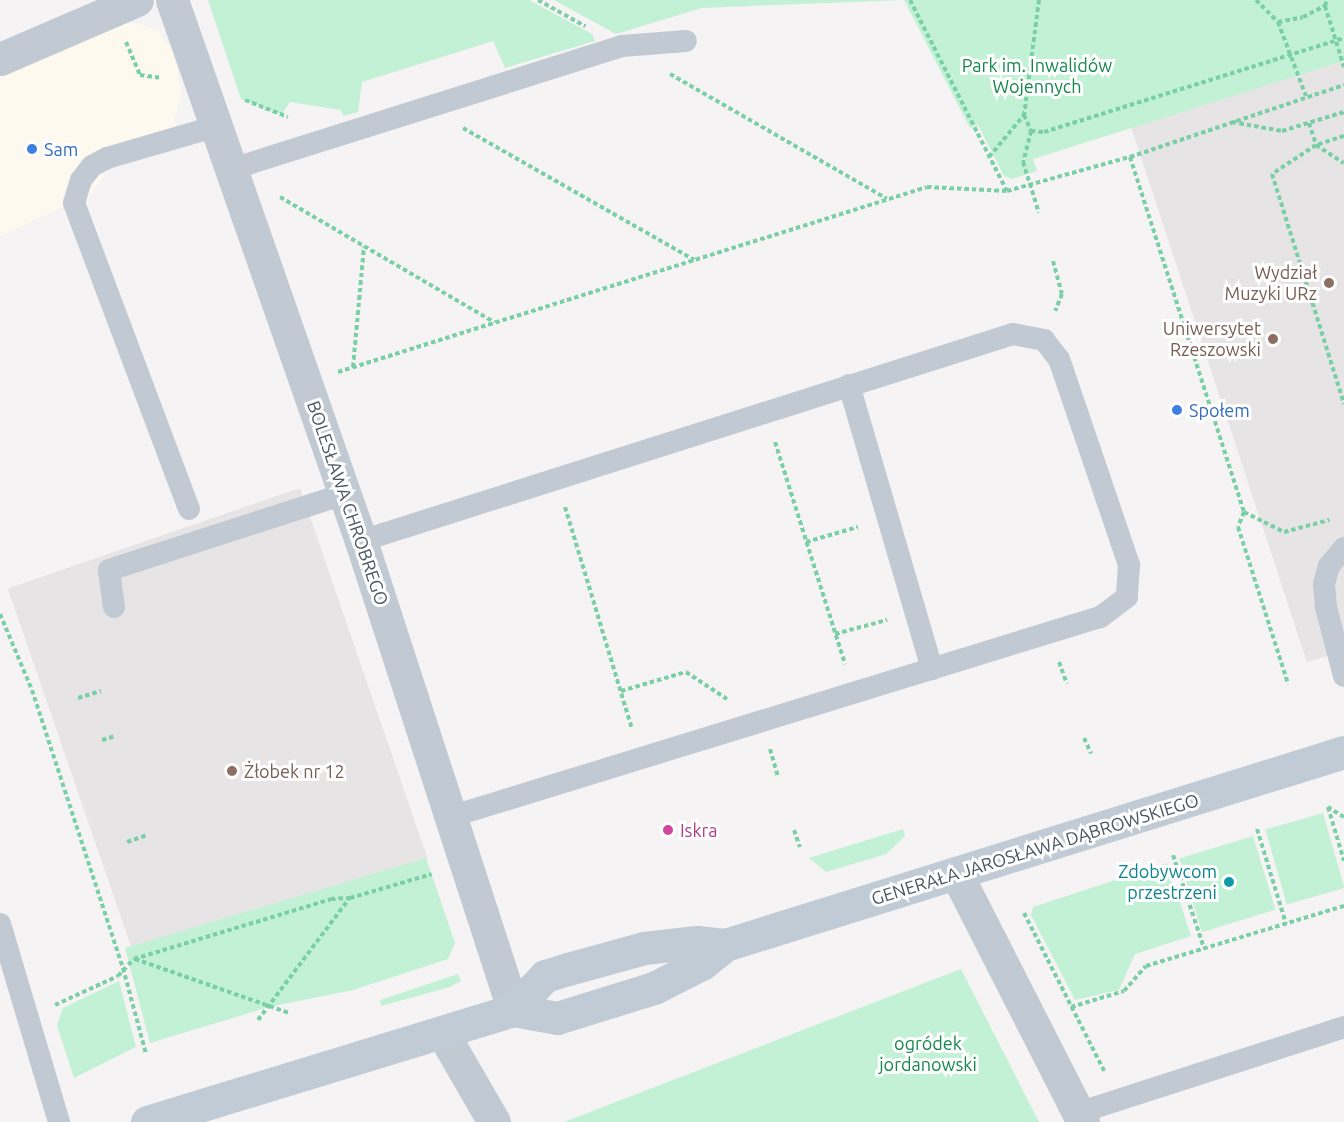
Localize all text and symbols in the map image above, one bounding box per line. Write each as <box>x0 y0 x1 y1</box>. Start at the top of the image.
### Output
park label: Park im. Inwalidów Wojennych <box>962 55 1112 98</box>
place label: Sam <box>44 138 78 160</box>
marker: Sam <box>25 142 39 156</box>
place label: Wydział Muzyki URz <box>1225 262 1317 304</box>
marker: Wydział Muzyki URz <box>1322 276 1336 290</box>
place label: Uniwersytet Rzeszowski <box>1163 318 1261 360</box>
marker: Uniwersytet Rzeszowski <box>1266 332 1280 346</box>
street label: BOLESŁAWA CHROBREGO <box>303 398 393 608</box>
place label: Społem <box>1189 399 1250 421</box>
marker: Społem <box>1170 403 1184 417</box>
place label: Żłobek nr 12 <box>244 760 345 782</box>
marker: Żłobek nr 12 <box>225 764 239 778</box>
street label: GENERAŁA JAROSŁAWA DĄBROWSKIEGO <box>869 789 1201 909</box>
place label: Iskra <box>680 819 718 841</box>
marker: Iskra <box>661 823 675 837</box>
place label: Zdobywcom przestrzeni <box>1118 861 1217 904</box>
marker: Zdobywcom przestrzeni <box>1222 875 1236 889</box>
park label: ogródek jordanowski <box>879 1033 977 1076</box>

